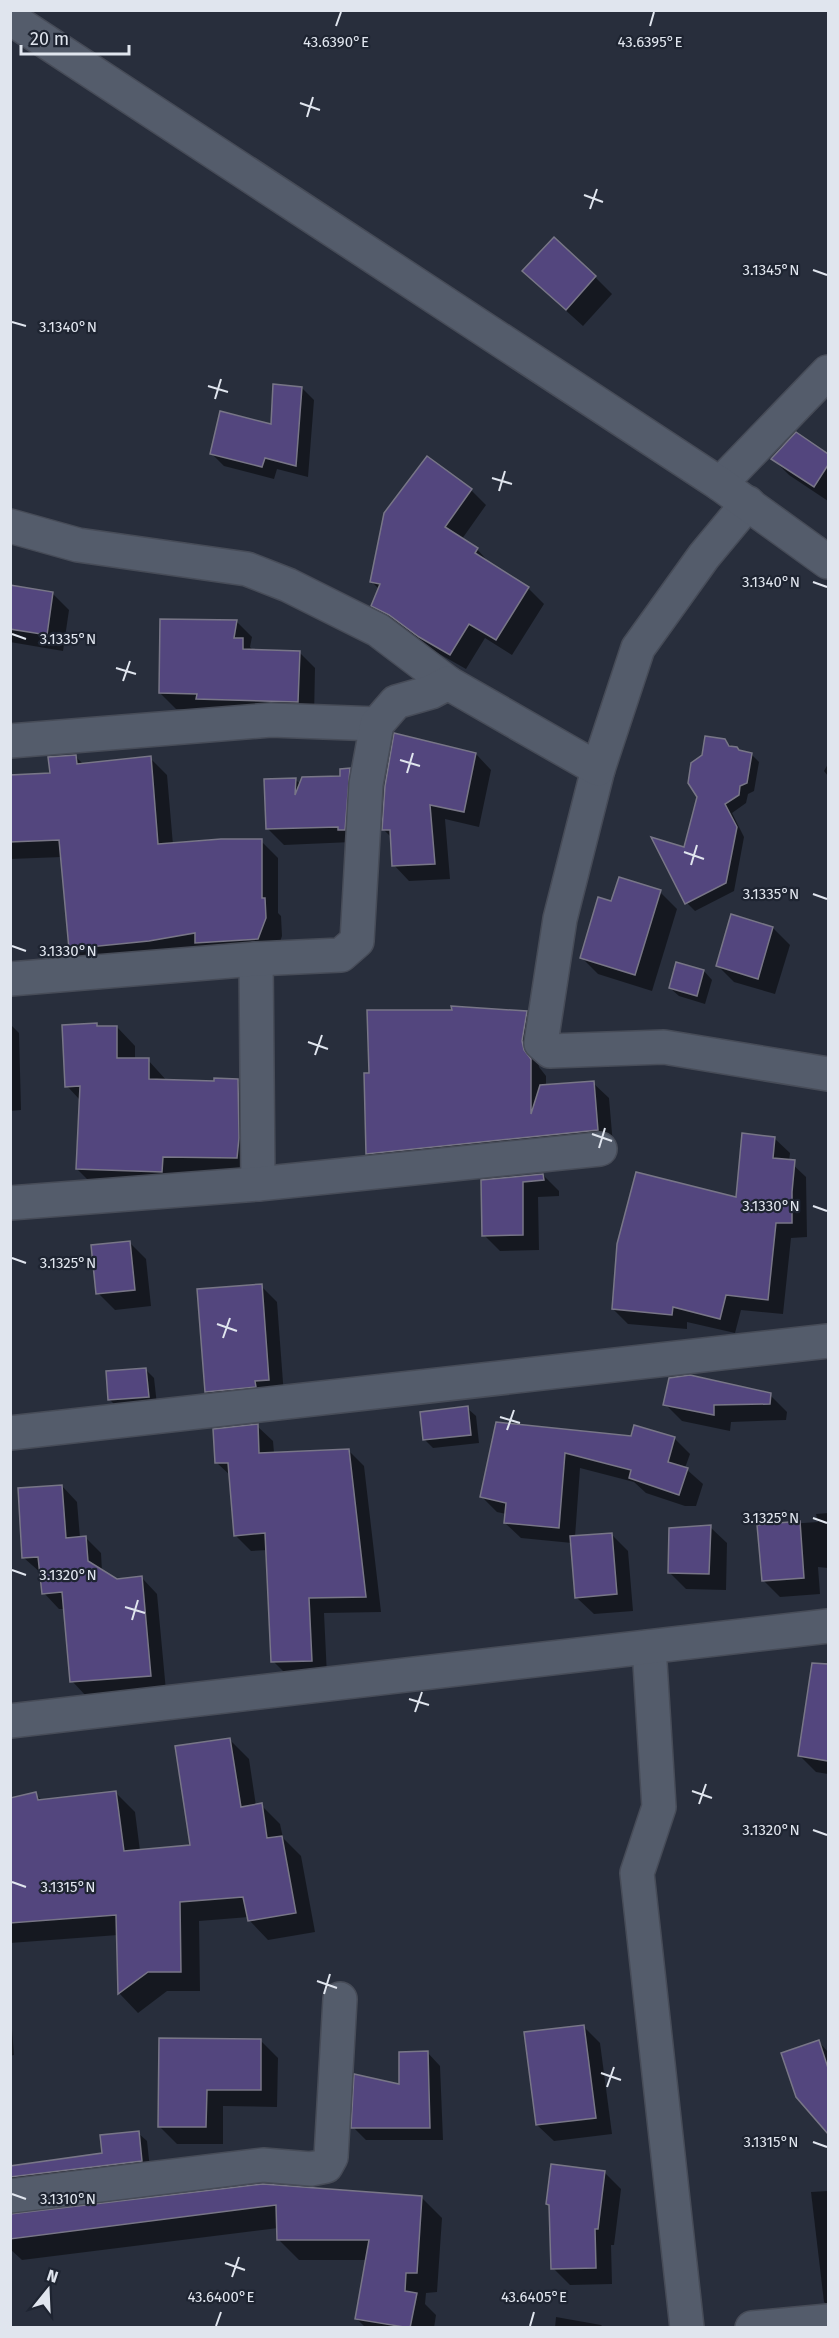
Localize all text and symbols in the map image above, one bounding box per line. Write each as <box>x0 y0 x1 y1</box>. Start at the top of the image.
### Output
scale bar <box>21 18 129 56</box>
text: 20 m <box>30 28 69 50</box>
text: 43.6390°E <box>303 33 369 51</box>
text: 43.6395°E <box>618 33 682 51</box>
text: 3.1345°N <box>743 261 799 279</box>
text: 3.1340°N <box>39 318 97 336</box>
text: 3.1340°N <box>742 573 800 591</box>
text: 3.1335°N <box>40 630 96 648</box>
text: 3.1335°N <box>743 885 799 903</box>
text: 3.1330°N <box>39 942 97 960</box>
text: 3.1330°N <box>742 1197 800 1215</box>
text: 3.1325°N <box>40 1254 96 1272</box>
text: 3.1325°N <box>743 1509 799 1527</box>
text: 3.1320°N <box>39 1566 97 1584</box>
text: 3.1320°N <box>742 1821 800 1839</box>
text: 3.1315°N <box>40 1878 96 1896</box>
text: 3.1315°N <box>743 2133 799 2151</box>
text: 3.1310°N <box>40 2190 96 2208</box>
north arrow <box>18 2260 78 2320</box>
text: N <box>45 2266 60 2287</box>
text: 43.6400°E <box>187 2288 255 2306</box>
text: 43.6405°E <box>501 2288 567 2306</box>

